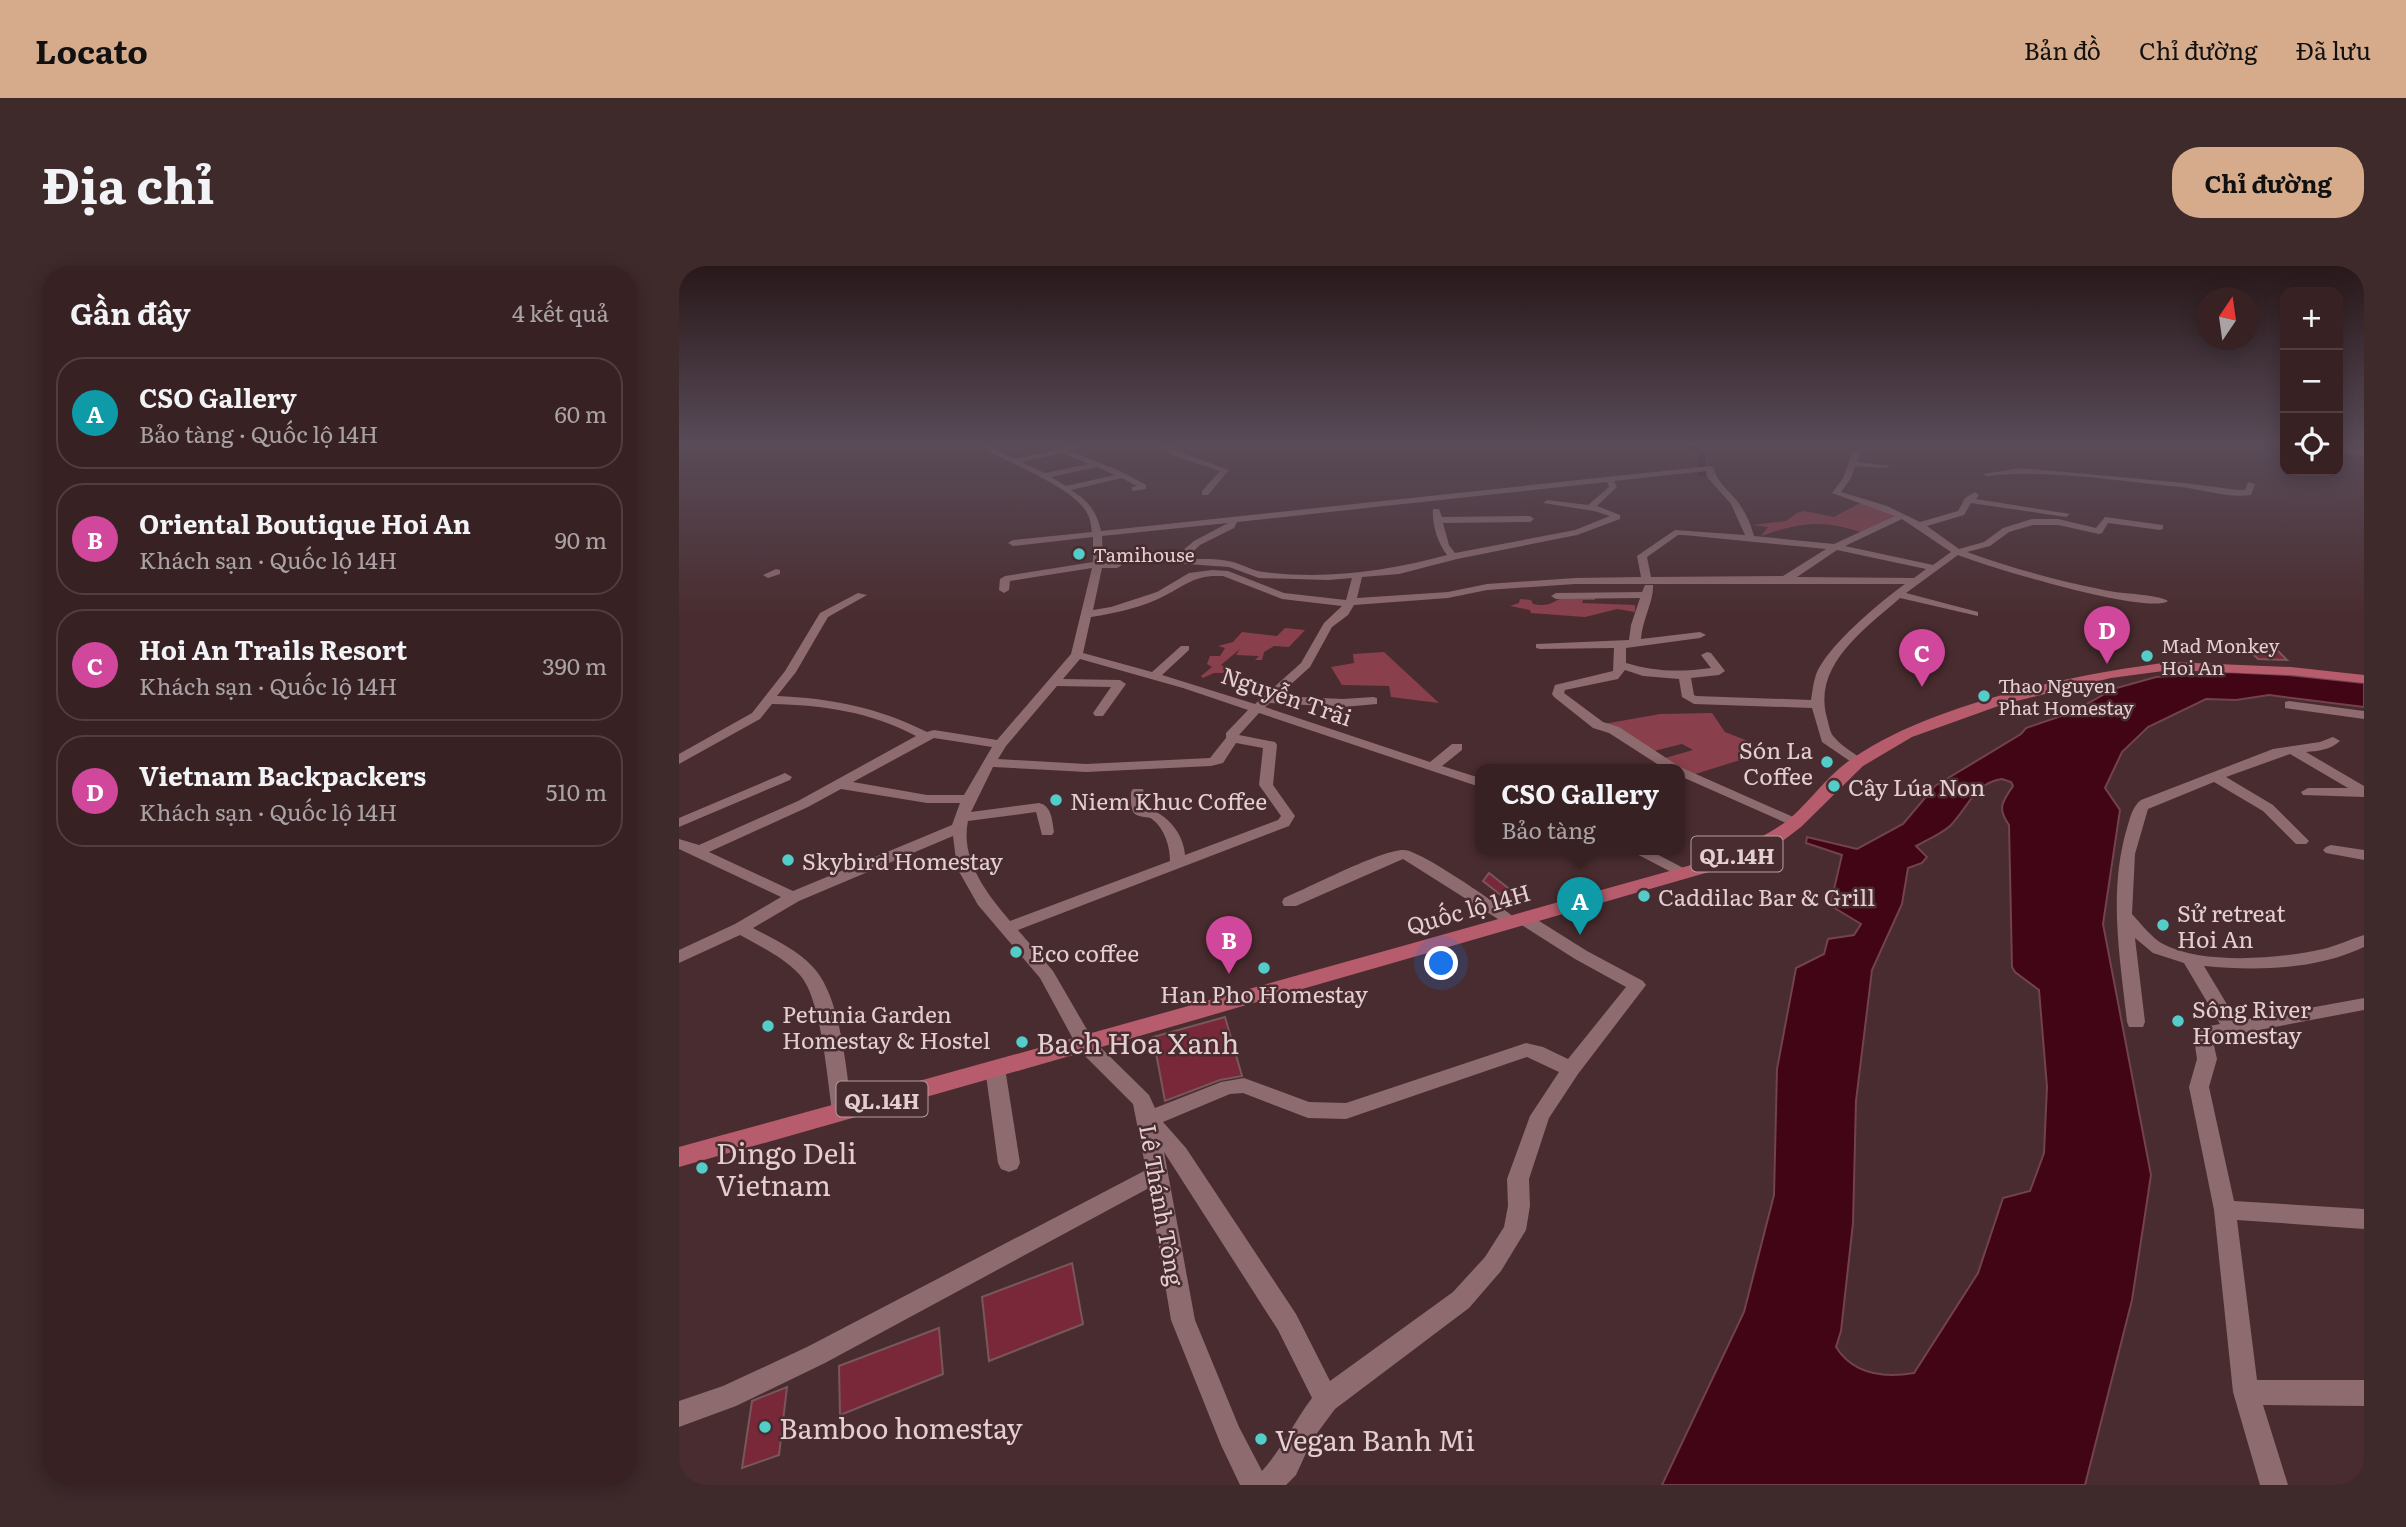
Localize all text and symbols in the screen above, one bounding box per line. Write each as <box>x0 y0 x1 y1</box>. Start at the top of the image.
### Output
text: Locato <box>35 25 148 74</box>
text: Bản đồ <box>2024 32 2101 67</box>
text: Chỉ đường <box>2139 32 2258 67</box>
text: Đã lưu <box>2296 32 2371 67</box>
text: Địa chỉ <box>42 146 214 219</box>
button: Chỉ đường <box>2172 147 2364 218</box>
north arrow <box>2196 287 2259 350</box>
map controls <box>2280 287 2343 476</box>
button: + <box>2280 287 2343 350</box>
text: Gần đây <box>70 290 191 334</box>
text: 4 kết quả <box>512 295 609 329</box>
button: − <box>2280 350 2343 413</box>
text: CSO Gallery <box>139 377 297 416</box>
text: A <box>86 396 104 430</box>
text: 60 m <box>554 396 607 430</box>
button: locate <box>2280 413 2343 476</box>
text: Bảo tàng · Quốc lộ 14H <box>139 416 378 450</box>
text: Oriental Boutique Hoi An <box>139 503 471 542</box>
text: B <box>87 522 103 556</box>
text: 90 m <box>555 522 607 556</box>
place label: Tamihouse <box>1093 540 1195 568</box>
text: Khách sạn · Quốc lộ 14H <box>139 542 397 576</box>
marker: Tamihouse <box>1071 546 1087 562</box>
pin: D <box>2084 606 2130 664</box>
text: Hoi An Trails Resort <box>139 629 407 668</box>
pin: C <box>1899 629 1945 687</box>
place label: Mad Monkey Hoi An <box>2161 631 2279 681</box>
text: C <box>87 648 103 682</box>
text: 390 m <box>542 648 607 682</box>
marker: Mad Monkey Hoi An <box>2139 648 2155 664</box>
street label: Nguyễn Trãi <box>1217 657 1357 733</box>
text: Khách sạn · Quốc lộ 14H <box>139 668 397 702</box>
place label: Thao Nguyen Phat Homestay <box>1998 671 2134 721</box>
marker: Thao Nguyen Phat Homestay <box>1976 688 1992 704</box>
place label: Són La Coffee <box>1739 732 1814 792</box>
marker: Són La Coffee <box>1819 754 1835 770</box>
text: Vietnam Backpackers <box>139 755 426 794</box>
popup <box>1475 764 1685 855</box>
place label: Cây Lúa Non <box>1848 769 1985 803</box>
text: CSO Gallery <box>1501 773 1659 812</box>
text: D <box>86 774 104 808</box>
text: 510 m <box>546 774 607 808</box>
marker: Cây Lúa Non <box>1826 778 1842 794</box>
place label: Niem Khuc Coffee <box>1070 783 1267 817</box>
marker: Niem Khuc Coffee <box>1048 792 1064 808</box>
text: Khách sạn · Quốc lộ 14H <box>139 794 397 828</box>
text: Bảo tàng <box>1501 812 1596 846</box>
road number: QL.14H <box>1691 836 1783 872</box>
place label: Skybird Homestay <box>802 843 1004 877</box>
marker: Skybird Homestay <box>780 852 796 868</box>
street label: Quốc lộ 14H <box>1402 874 1534 942</box>
pin: A <box>1557 877 1603 935</box>
place label: Caddilac Bar & Grill <box>1658 879 1875 913</box>
marker: Caddilac Bar & Grill <box>1636 888 1652 904</box>
place label: Sử retreat Hoi An <box>2177 895 2286 955</box>
pin: B <box>1206 916 1252 974</box>
marker: Sử retreat Hoi An <box>2155 917 2171 933</box>
place label: Eco coffee <box>1030 935 1139 969</box>
marker: Eco coffee <box>1008 944 1024 960</box>
your location <box>1424 946 1458 980</box>
marker: Han Pho Homestay <box>1256 960 1272 976</box>
place label: Han Pho Homestay <box>1160 976 1369 1010</box>
place label: Sông River Homestay <box>2192 991 2311 1051</box>
place label: Petunia Garden Homestay & Hostel <box>782 996 991 1056</box>
marker: Sông River Homestay <box>2170 1013 2186 1029</box>
marker: Petunia Garden Homestay & Hostel <box>760 1018 776 1034</box>
place label: Bach Hoa Xanh <box>1036 1021 1239 1063</box>
marker: Bach Hoa Xanh <box>1014 1034 1030 1050</box>
road number: QL.14H <box>837 1082 927 1116</box>
street label: Lê Thánh Tông <box>1132 1122 1194 1289</box>
place label: Dingo Deli Vietnam <box>716 1131 857 1205</box>
marker: Dingo Deli Vietnam <box>694 1160 710 1176</box>
place label: Bamboo homestay <box>779 1406 1024 1448</box>
place label: Vegan Banh Mi <box>1275 1418 1475 1460</box>
marker: Bamboo homestay <box>757 1419 773 1435</box>
marker: Vegan Banh Mi <box>1253 1431 1269 1447</box>

